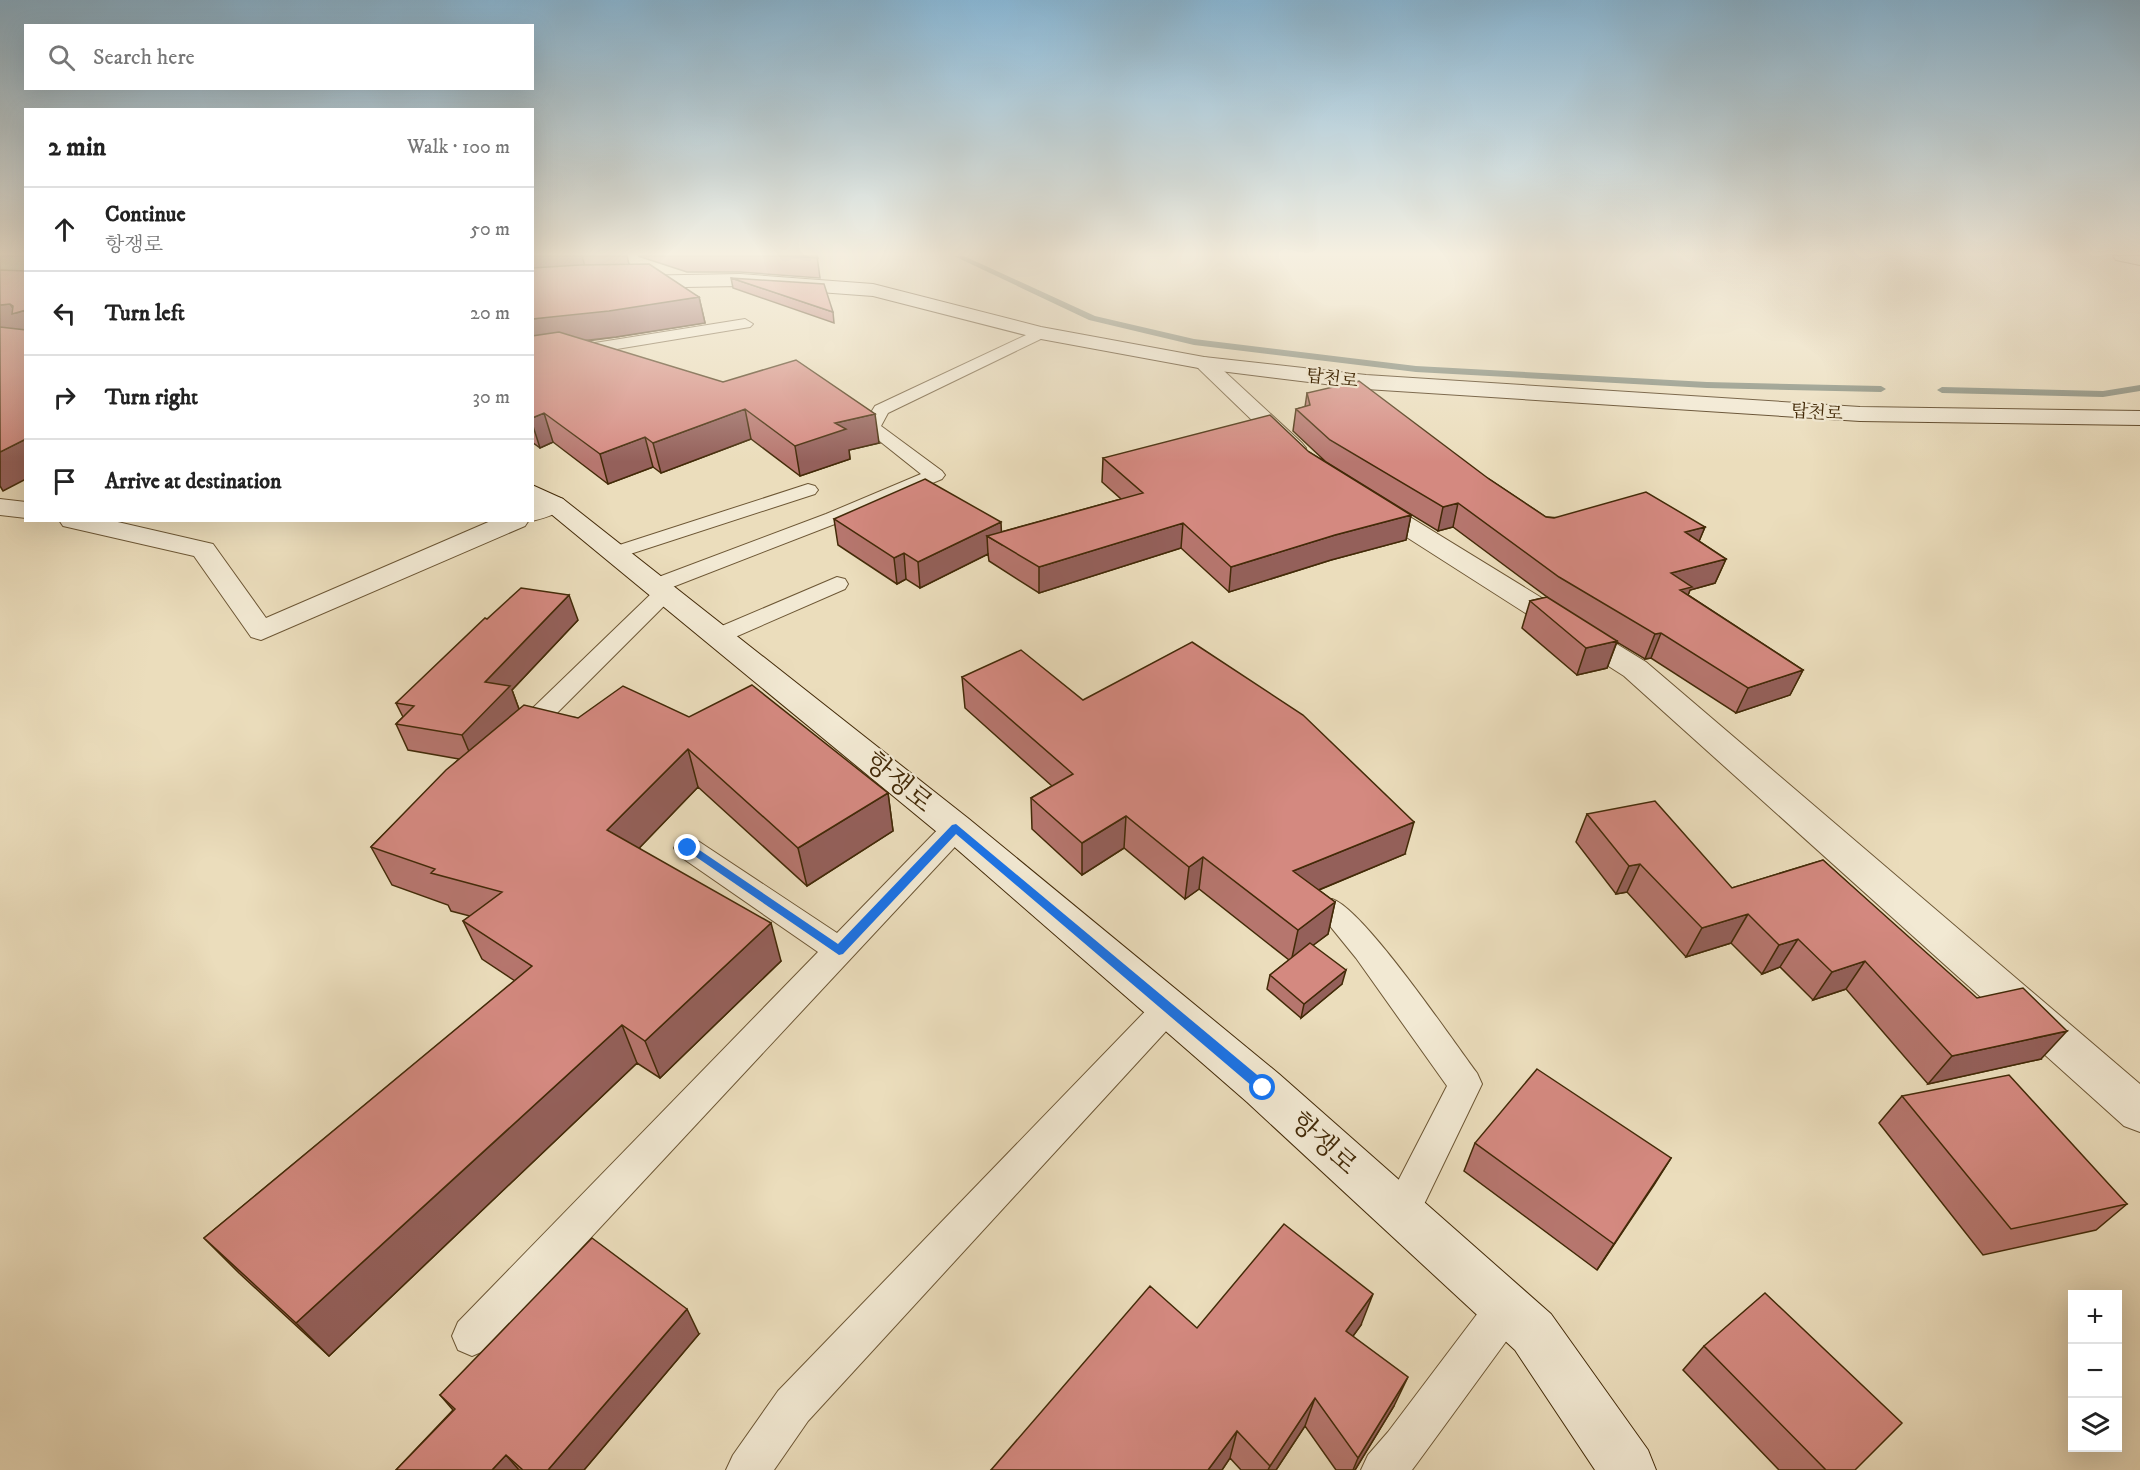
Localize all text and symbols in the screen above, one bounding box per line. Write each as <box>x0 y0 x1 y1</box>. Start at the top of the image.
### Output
search box <box>24 24 534 90</box>
icon: search <box>45 41 78 74</box>
text: Search here <box>93 44 195 71</box>
text: 2 min <box>48 131 106 164</box>
text: Walk · 100 m <box>407 135 510 160</box>
text: Continue <box>105 201 186 228</box>
icon: ahead <box>48 213 81 246</box>
text: 50 m <box>470 217 510 242</box>
text: 항쟁로 <box>105 233 163 258</box>
icon: left <box>48 297 81 330</box>
text: Turn left <box>105 300 185 327</box>
text: 20 m <box>470 301 510 326</box>
street label: 탑천로 <box>1305 365 1359 393</box>
icon: right <box>48 381 81 414</box>
text: Turn right <box>105 384 198 411</box>
text: 30 m <box>472 385 510 410</box>
street label: 탑천로 <box>1790 400 1844 426</box>
icon: arrive <box>48 465 81 498</box>
text: Arrive at destination <box>105 468 282 495</box>
street label: 항쟁로 <box>857 745 939 821</box>
route end <box>674 834 700 860</box>
route start <box>1249 1074 1275 1100</box>
street label: 항쟁로 <box>1283 1105 1364 1183</box>
map controls <box>2068 1290 2122 1452</box>
button: + <box>2068 1290 2122 1344</box>
button: − <box>2068 1344 2122 1398</box>
button: layers <box>2068 1398 2122 1452</box>

